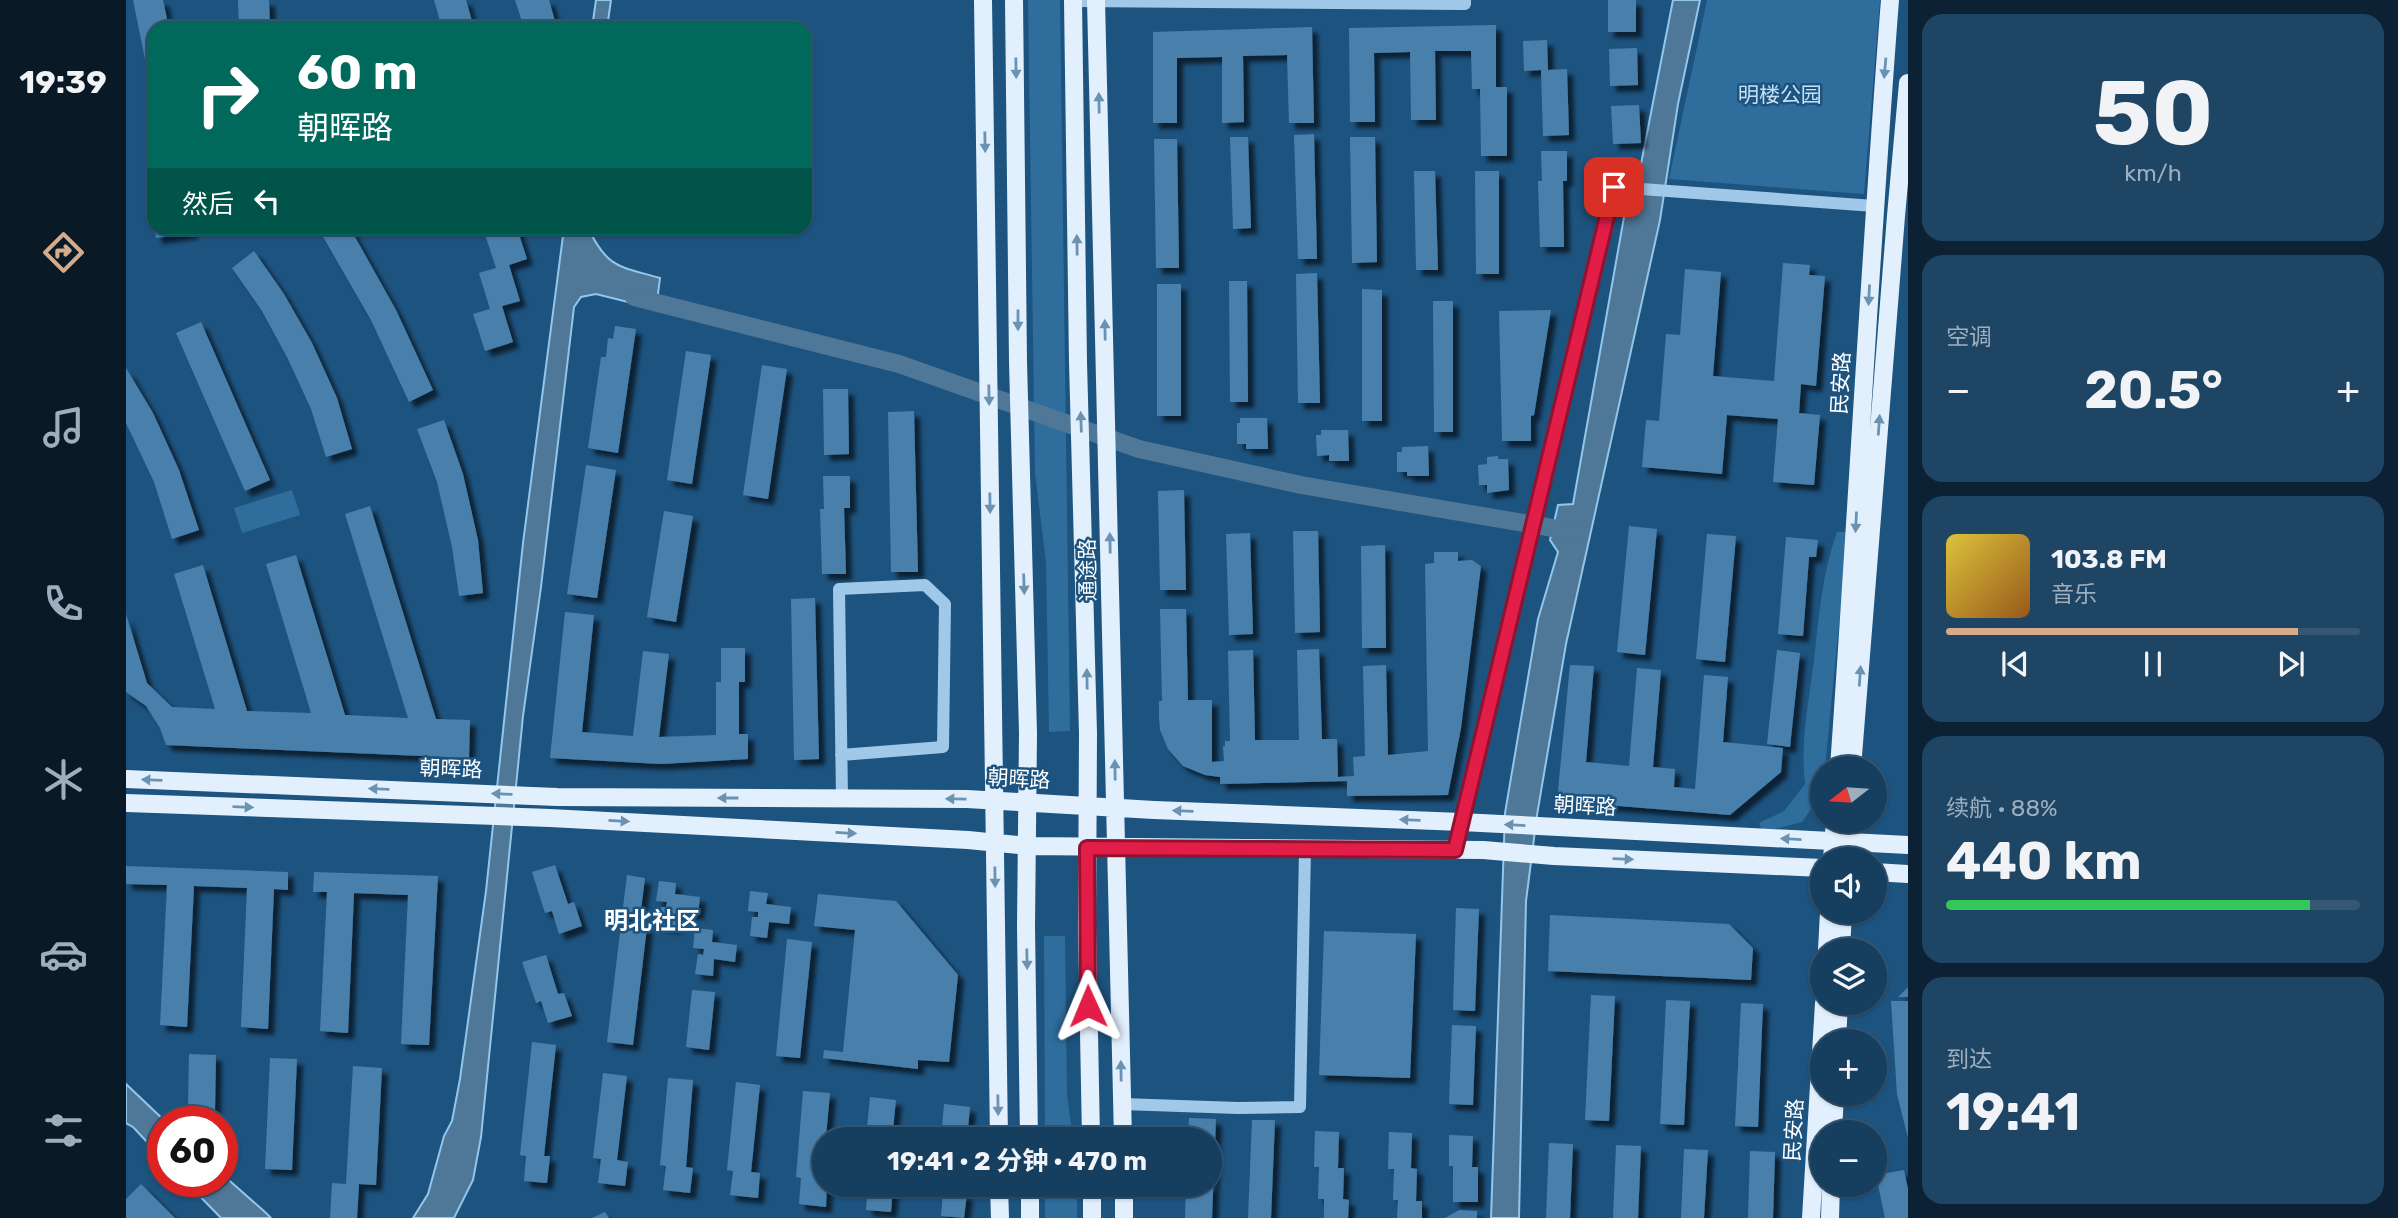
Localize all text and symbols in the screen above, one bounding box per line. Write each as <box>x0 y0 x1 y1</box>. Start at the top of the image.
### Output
text: 60 m <box>297 43 418 101</box>
icon: right <box>182 49 273 140</box>
one-way arrow <box>1010 57 1021 79</box>
one-way arrow <box>1879 57 1890 79</box>
text: 50 <box>2093 59 2213 167</box>
text: 19:39 <box>19 63 107 101</box>
park label: 明楼公园 <box>1738 82 1822 107</box>
one-way arrow <box>1093 92 1105 114</box>
text: 朝晖路 <box>297 109 393 147</box>
one-way arrow <box>979 131 991 153</box>
pin <box>1584 157 1644 217</box>
text: km/h <box>2124 159 2182 187</box>
icon: arrive <box>1595 168 1633 206</box>
icon: left <box>248 182 286 220</box>
text: 然后 <box>182 189 234 220</box>
icon: directions <box>39 228 88 277</box>
one-way arrow <box>1071 234 1082 256</box>
one-way arrow <box>1863 284 1874 306</box>
one-way arrow <box>1012 309 1024 331</box>
one-way arrow <box>1099 319 1110 341</box>
text: 空调 <box>1946 323 1992 351</box>
street label: 民安路 <box>1826 351 1855 415</box>
text: 20.5° <box>2084 359 2223 421</box>
text: − <box>1946 367 1971 413</box>
text: + <box>2336 367 2360 413</box>
one-way arrow <box>983 385 995 407</box>
icon: music <box>39 403 88 452</box>
one-way arrow <box>1075 411 1086 433</box>
one-way arrow <box>1874 413 1885 435</box>
one-way arrow <box>984 492 996 514</box>
one-way arrow <box>1851 511 1862 533</box>
one-way arrow <box>1104 531 1116 553</box>
street label: 通途路 <box>1074 538 1101 602</box>
text: 103.8 FM <box>2051 544 2167 575</box>
one-way arrow <box>1018 574 1029 596</box>
icon: phone <box>39 579 88 628</box>
text: 音乐 <box>2051 580 2097 608</box>
icon: previous <box>1996 645 2034 683</box>
icon: pause <box>2134 645 2172 683</box>
icon: next <box>2272 645 2310 683</box>
one-way arrow <box>1855 665 1866 687</box>
one-way arrow <box>1081 668 1093 690</box>
icon: climate <box>39 755 88 804</box>
street label: 朝晖路 <box>419 755 483 782</box>
north arrow <box>1810 756 1886 833</box>
map controls <box>1810 756 1887 1197</box>
one-way arrow <box>1110 759 1121 781</box>
street label: 朝晖路 <box>987 764 1051 793</box>
one-way arrow <box>141 775 163 786</box>
one-way arrow <box>368 784 390 795</box>
one-way arrow <box>491 789 513 800</box>
street label: 朝晖路 <box>1553 791 1617 820</box>
one-way arrow <box>717 792 739 803</box>
one-way arrow <box>944 793 966 805</box>
text: 续航 · 88% <box>1946 794 2058 822</box>
one-way arrow <box>232 801 254 813</box>
one-way arrow <box>1172 806 1194 817</box>
one-way arrow <box>1399 815 1421 826</box>
one-way arrow <box>608 816 630 827</box>
one-way arrow <box>1504 820 1526 831</box>
one-way arrow <box>835 828 857 839</box>
text: 440 km <box>1946 830 2142 892</box>
one-way arrow <box>1780 834 1802 845</box>
button: sound <box>1810 847 1887 924</box>
one-way arrow <box>1612 854 1634 865</box>
one-way arrow <box>989 866 1001 888</box>
district label: 明北社区 <box>604 907 700 935</box>
icon: car <box>39 930 88 979</box>
button: layers <box>1810 938 1887 1015</box>
one-way arrow <box>1021 948 1033 970</box>
position arrow <box>1051 969 1125 1043</box>
button: + <box>1810 1029 1887 1106</box>
text: 到达 <box>1946 1045 1992 1073</box>
one-way arrow <box>1115 1060 1127 1082</box>
text: 19:41 <box>1946 1081 2080 1143</box>
one-way arrow <box>992 1094 1004 1116</box>
street label: 民安路 <box>1779 1098 1808 1162</box>
icon: filters <box>39 1106 88 1155</box>
speed limit sign: 60 <box>147 1106 238 1197</box>
button: − <box>1810 1120 1887 1197</box>
text: 19:41 · 2 分钟 · 470 m <box>887 1146 1147 1177</box>

